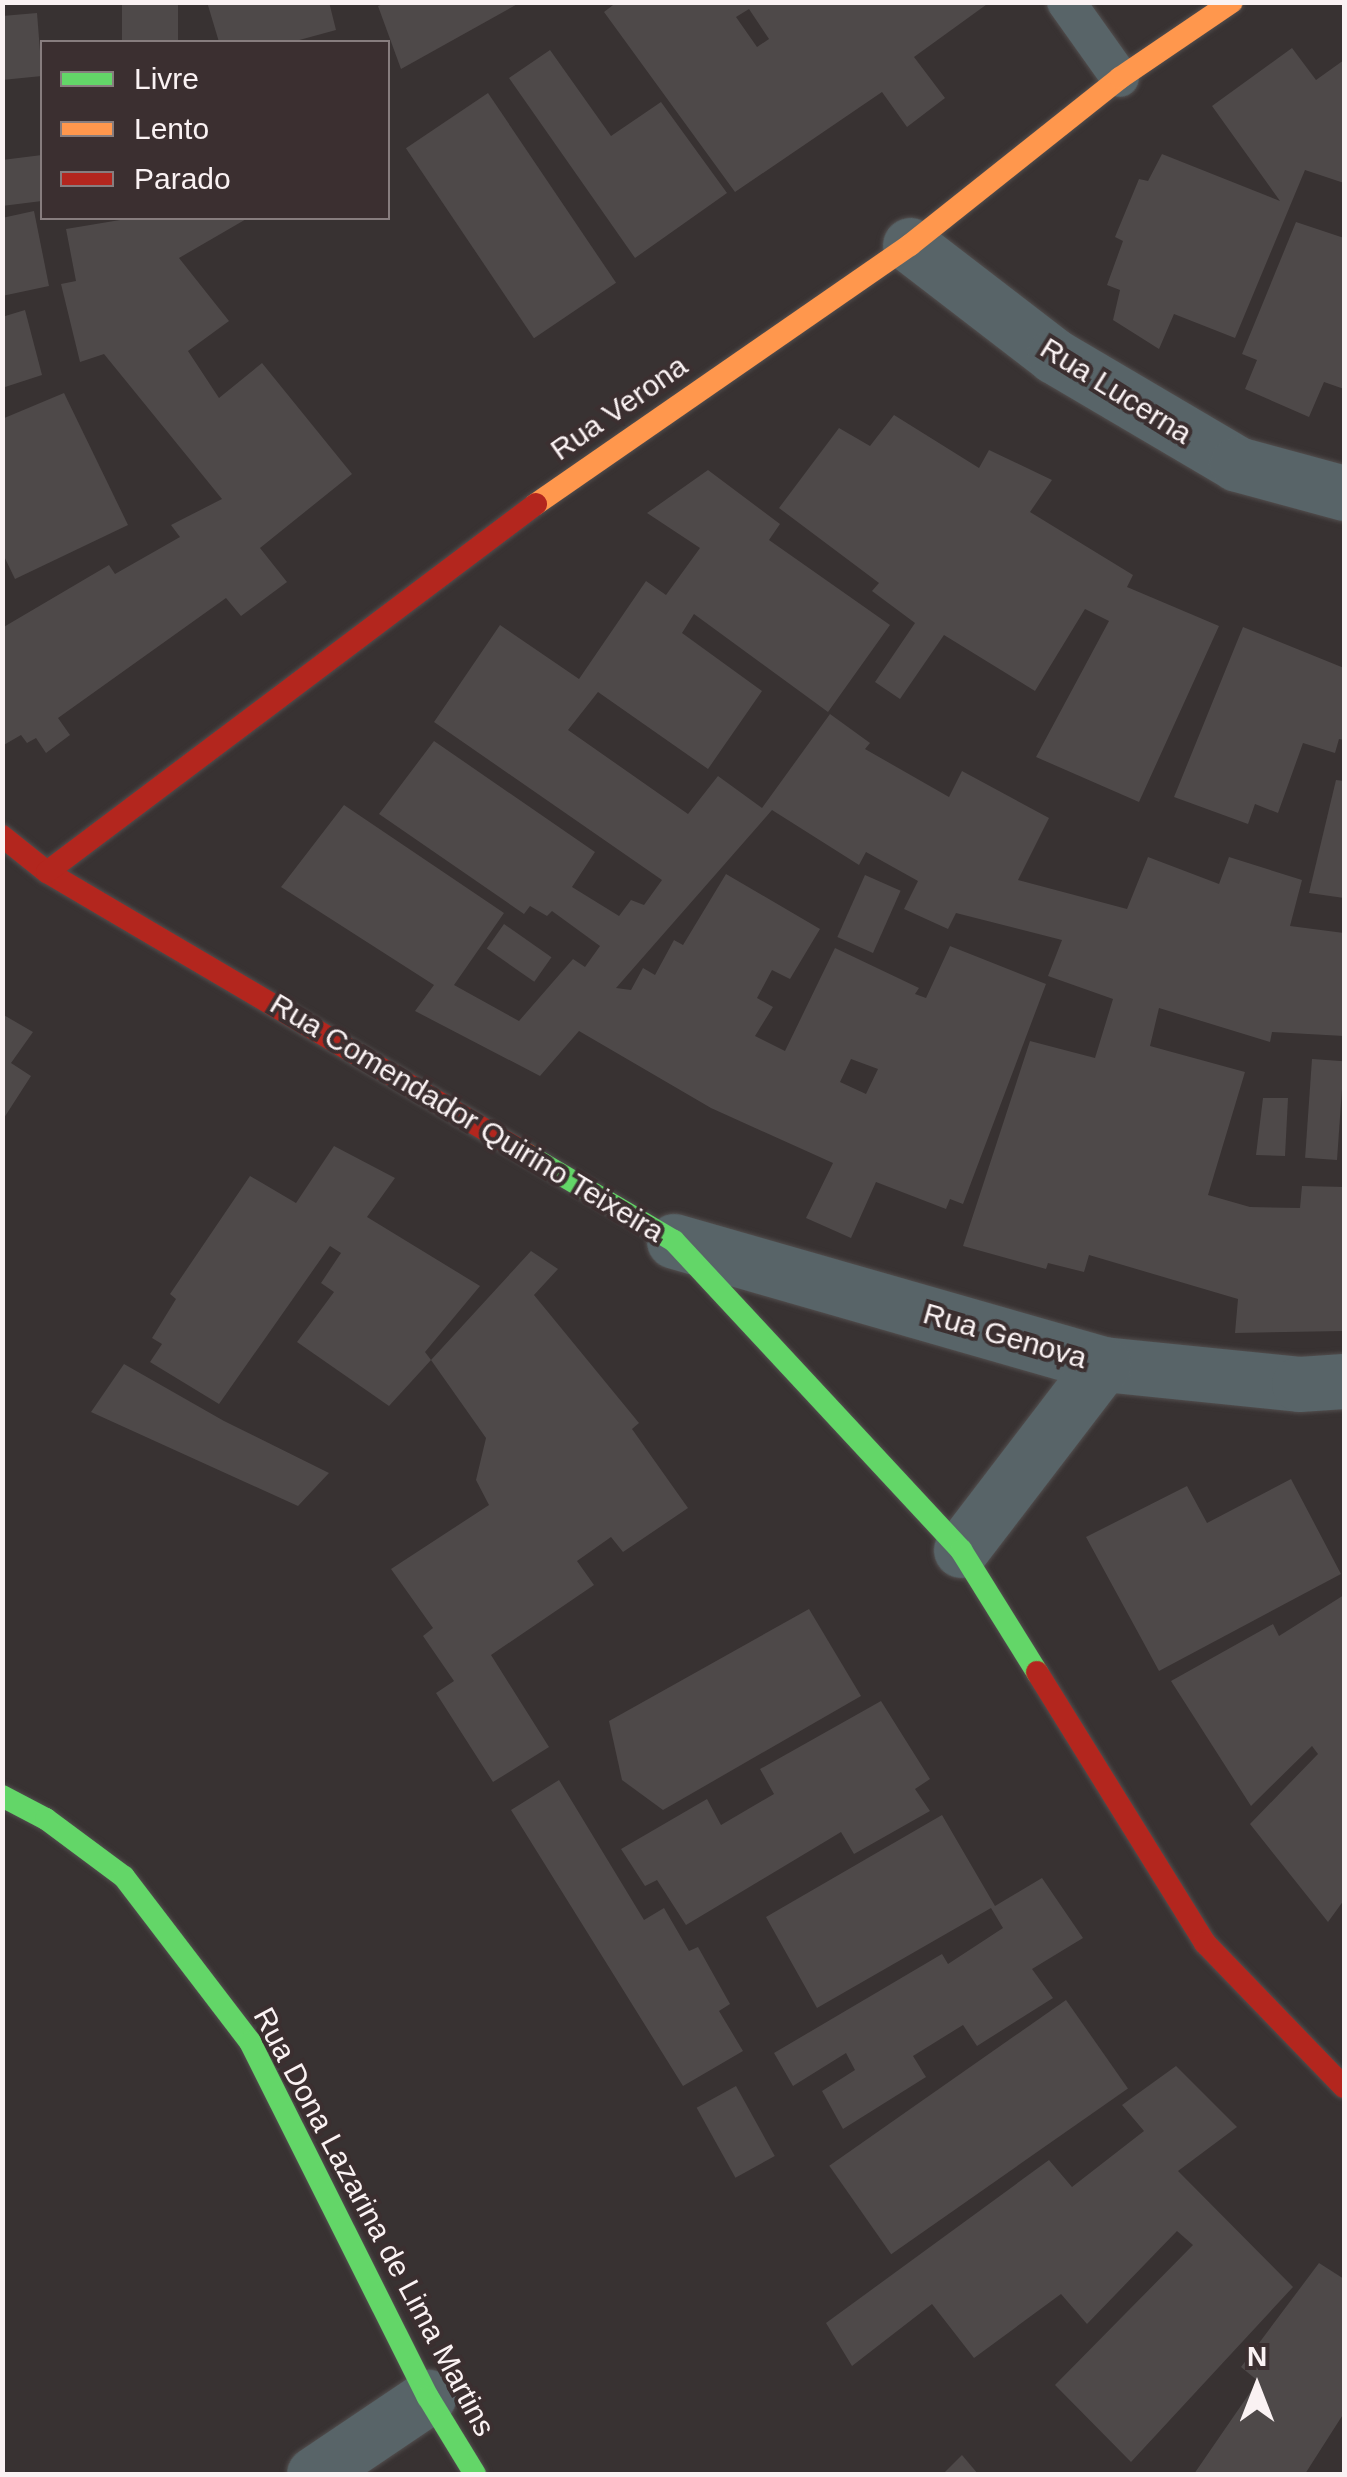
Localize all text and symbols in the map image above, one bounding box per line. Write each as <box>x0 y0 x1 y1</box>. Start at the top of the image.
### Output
legend <box>40 40 390 220</box>
text: Livre <box>134 62 199 95</box>
text: Lento <box>134 112 209 145</box>
text: Parado <box>134 162 231 195</box>
street label: Rua Lucerna <box>1034 330 1198 452</box>
street label: Rua Verona <box>544 348 694 468</box>
street label: Rua Comendador Quirino Teixeira <box>263 986 671 1250</box>
street label: Rua Genova <box>919 1295 1091 1377</box>
street label: Rua Dona Lazarina de Lima Martins <box>245 2002 503 2442</box>
north arrow <box>1207 2337 1307 2437</box>
text: N <box>1247 2341 1267 2372</box>

